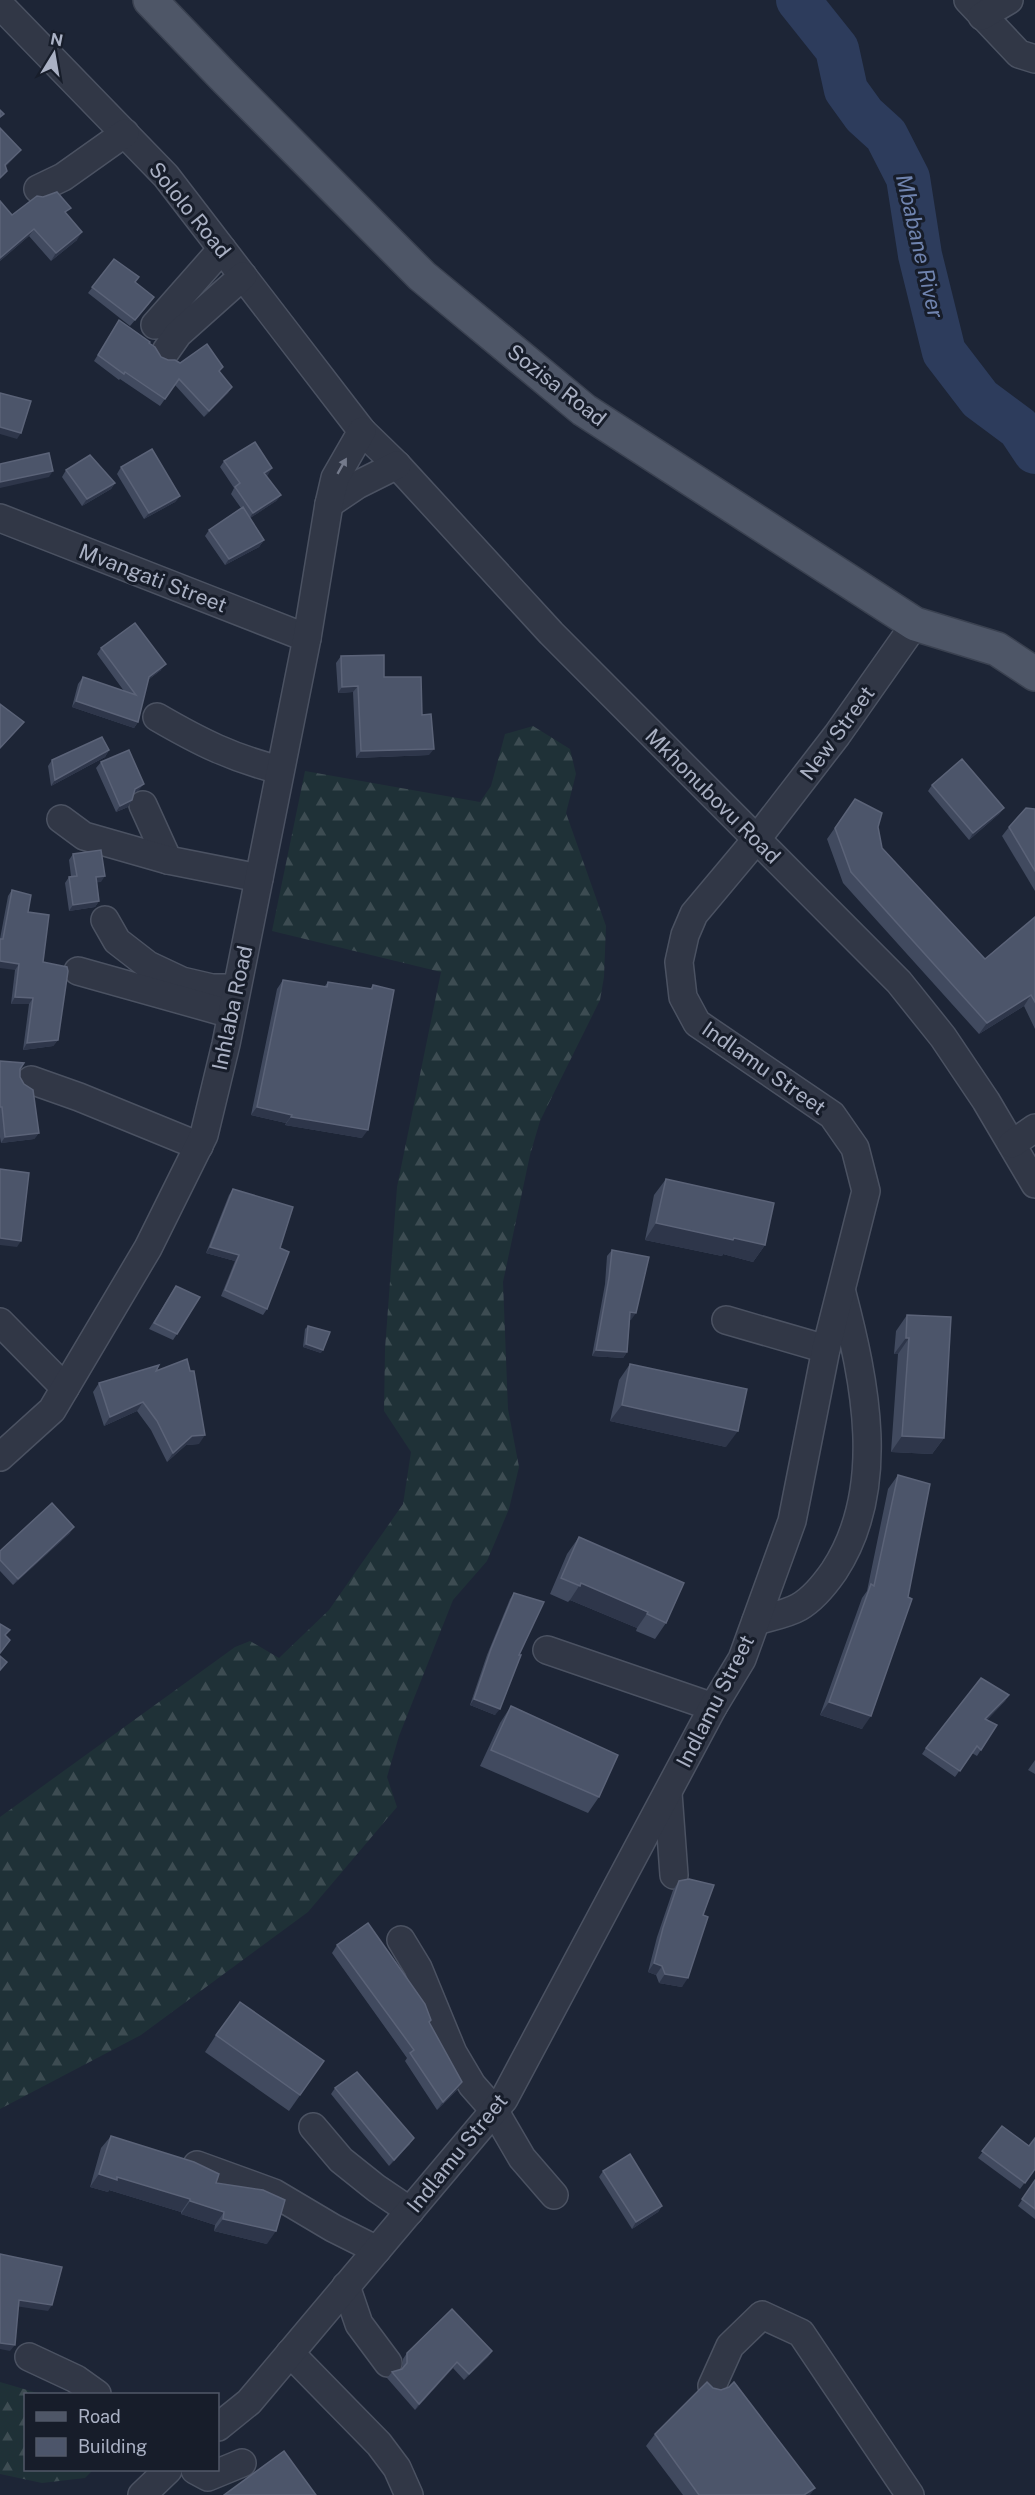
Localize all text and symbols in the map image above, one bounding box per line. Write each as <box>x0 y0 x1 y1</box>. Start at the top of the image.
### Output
north arrow <box>24 24 84 84</box>
text: N <box>49 29 65 50</box>
street label: Sololo Road <box>144 157 236 263</box>
water label: Mbabane River <box>891 171 949 321</box>
street label: Sozisa Road <box>503 339 611 431</box>
one-way arrow <box>337 457 347 474</box>
street label: Mvangati Street <box>76 538 230 618</box>
street label: New Street <box>794 681 880 785</box>
street label: Mkhonubovu Road <box>640 723 786 869</box>
street label: Inhlaba Road <box>207 943 257 1073</box>
street label: Indlamu Street <box>697 1016 831 1120</box>
street label: Indlamu Street <box>671 1631 759 1771</box>
street label: Indlamu Street <box>402 2089 512 2217</box>
legend <box>24 2393 219 2471</box>
text: Road <box>78 2406 121 2427</box>
text: Building <box>78 2436 147 2457</box>

